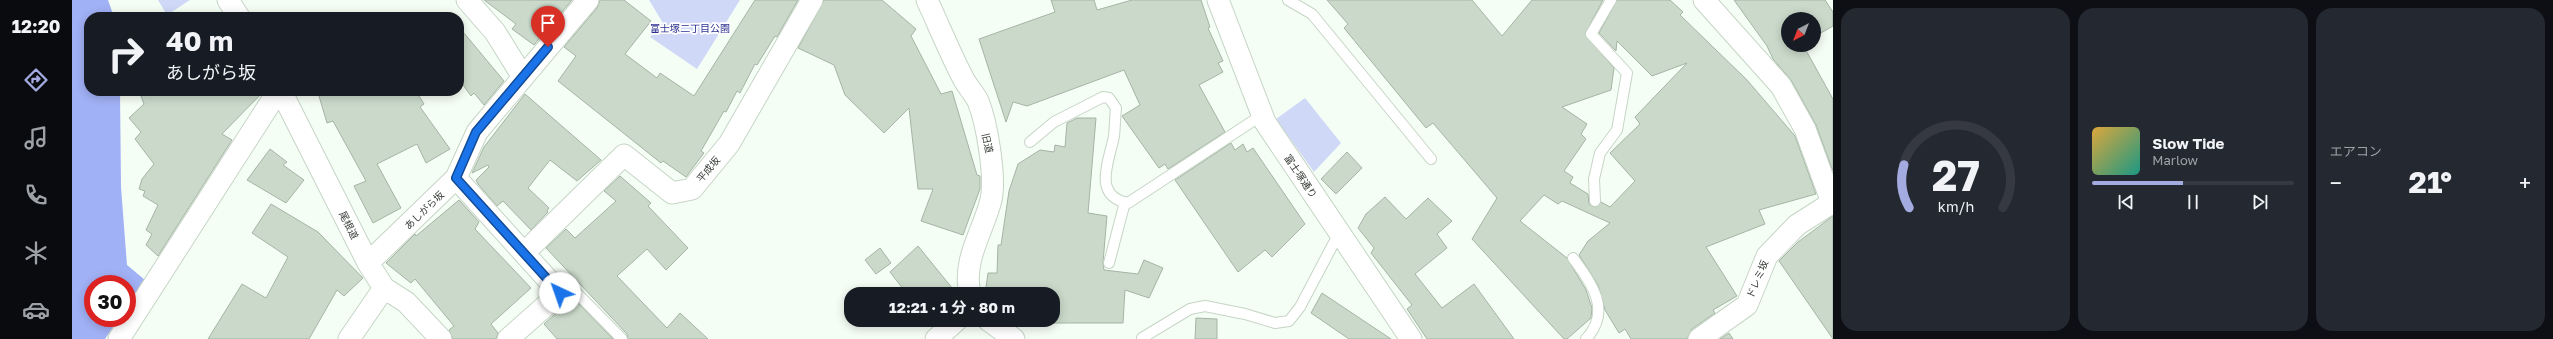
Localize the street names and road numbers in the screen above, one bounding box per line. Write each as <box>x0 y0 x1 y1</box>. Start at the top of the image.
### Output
street label: 旧道 <box>980 132 996 154</box>
street label: 富士塚通り <box>1282 152 1320 200</box>
street label: 平成坂 <box>694 154 722 184</box>
street label: あしがら坂 <box>402 188 446 232</box>
street label: 尾根道 <box>337 209 361 241</box>
street label: ドレミ坂 <box>1744 258 1770 300</box>

